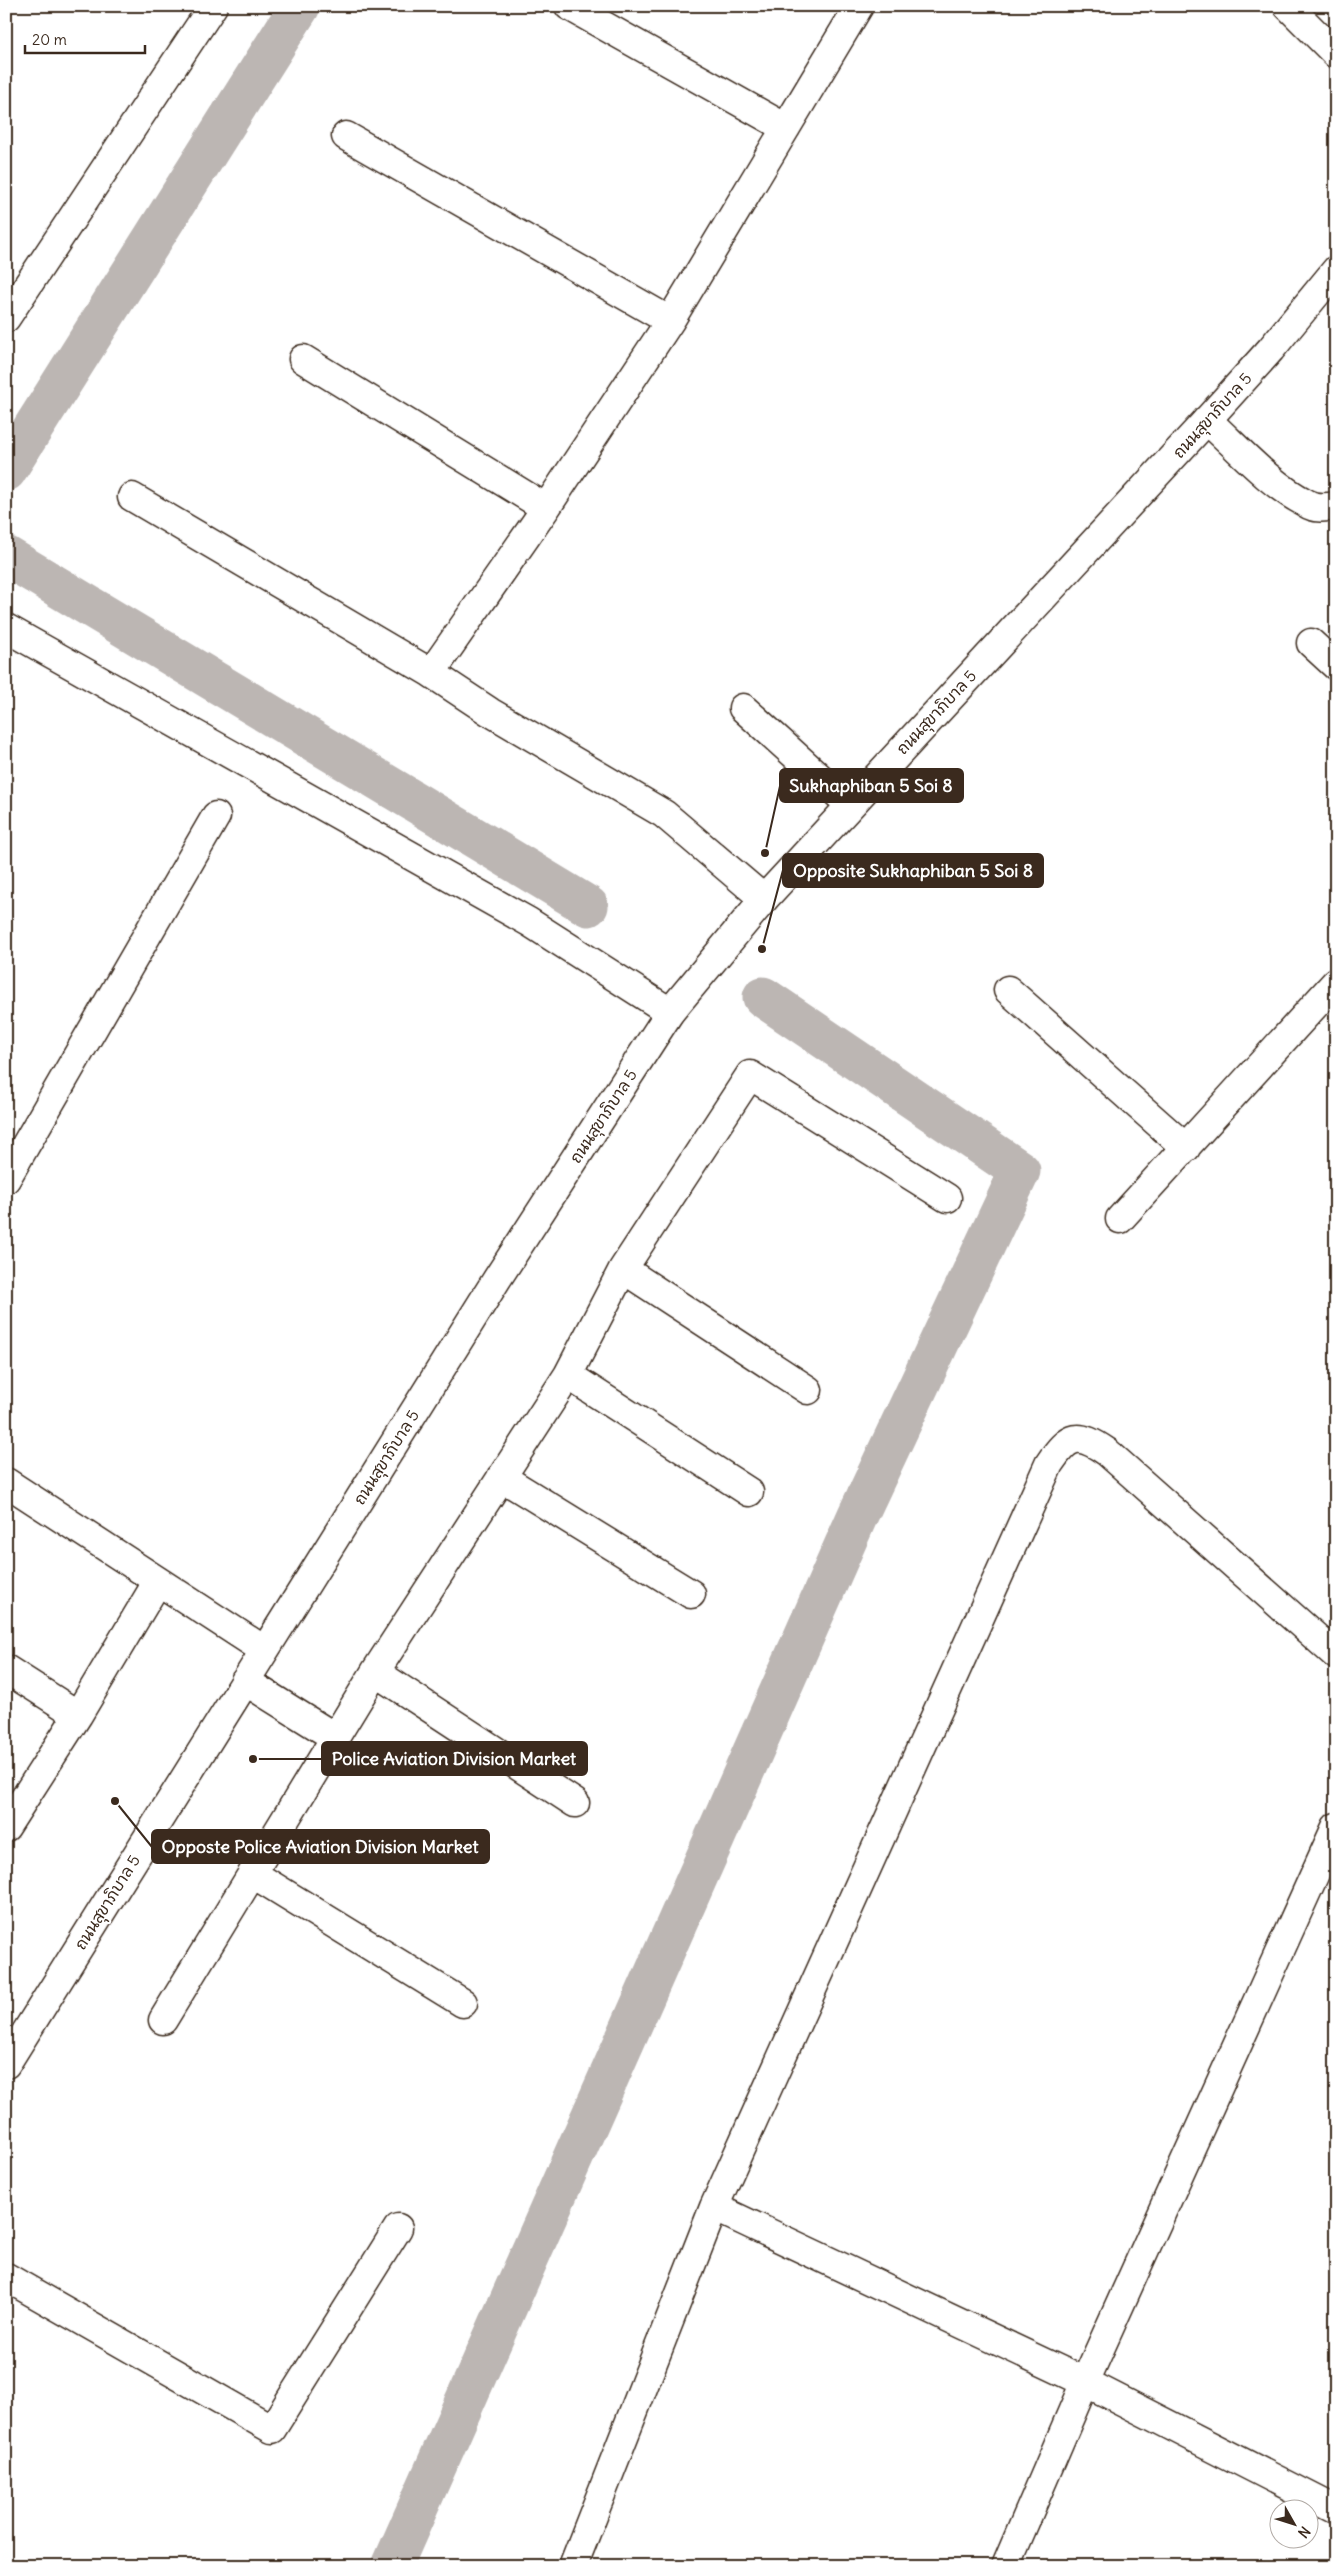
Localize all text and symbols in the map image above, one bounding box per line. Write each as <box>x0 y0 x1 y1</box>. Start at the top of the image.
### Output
scale bar <box>25 22 145 54</box>
text: 20 m <box>32 30 67 49</box>
street label: ถนนสุขาภิบาล 5 <box>1168 368 1258 464</box>
street label: ถนนสุขาภิบาล 5 <box>892 666 982 760</box>
callout: Sukhaphiban 5 Soi 8 <box>780 769 963 802</box>
text: Sukhaphiban 5 Soi 8 <box>789 774 953 797</box>
callout: Opposite Sukhaphiban 5 Soi 8 <box>783 854 1043 887</box>
text: Opposite Sukhaphiban 5 Soi 8 <box>793 859 1033 882</box>
street label: ถนนสุขาภิบาล 5 <box>565 1065 643 1168</box>
street label: ถนนสุขาภิบาล 5 <box>349 1406 426 1510</box>
callout: Police Aviation Division Market <box>322 1742 587 1775</box>
text: Police Aviation Division Market <box>332 1747 577 1770</box>
callout: Opposte Police Aviation Division Market <box>152 1830 489 1863</box>
text: Opposte Police Aviation Division Market <box>162 1835 479 1858</box>
street label: ถนนสุขาภิบาล 5 <box>70 1851 147 1955</box>
north arrow <box>1270 2500 1320 2550</box>
text: N <box>1294 2523 1314 2542</box>

